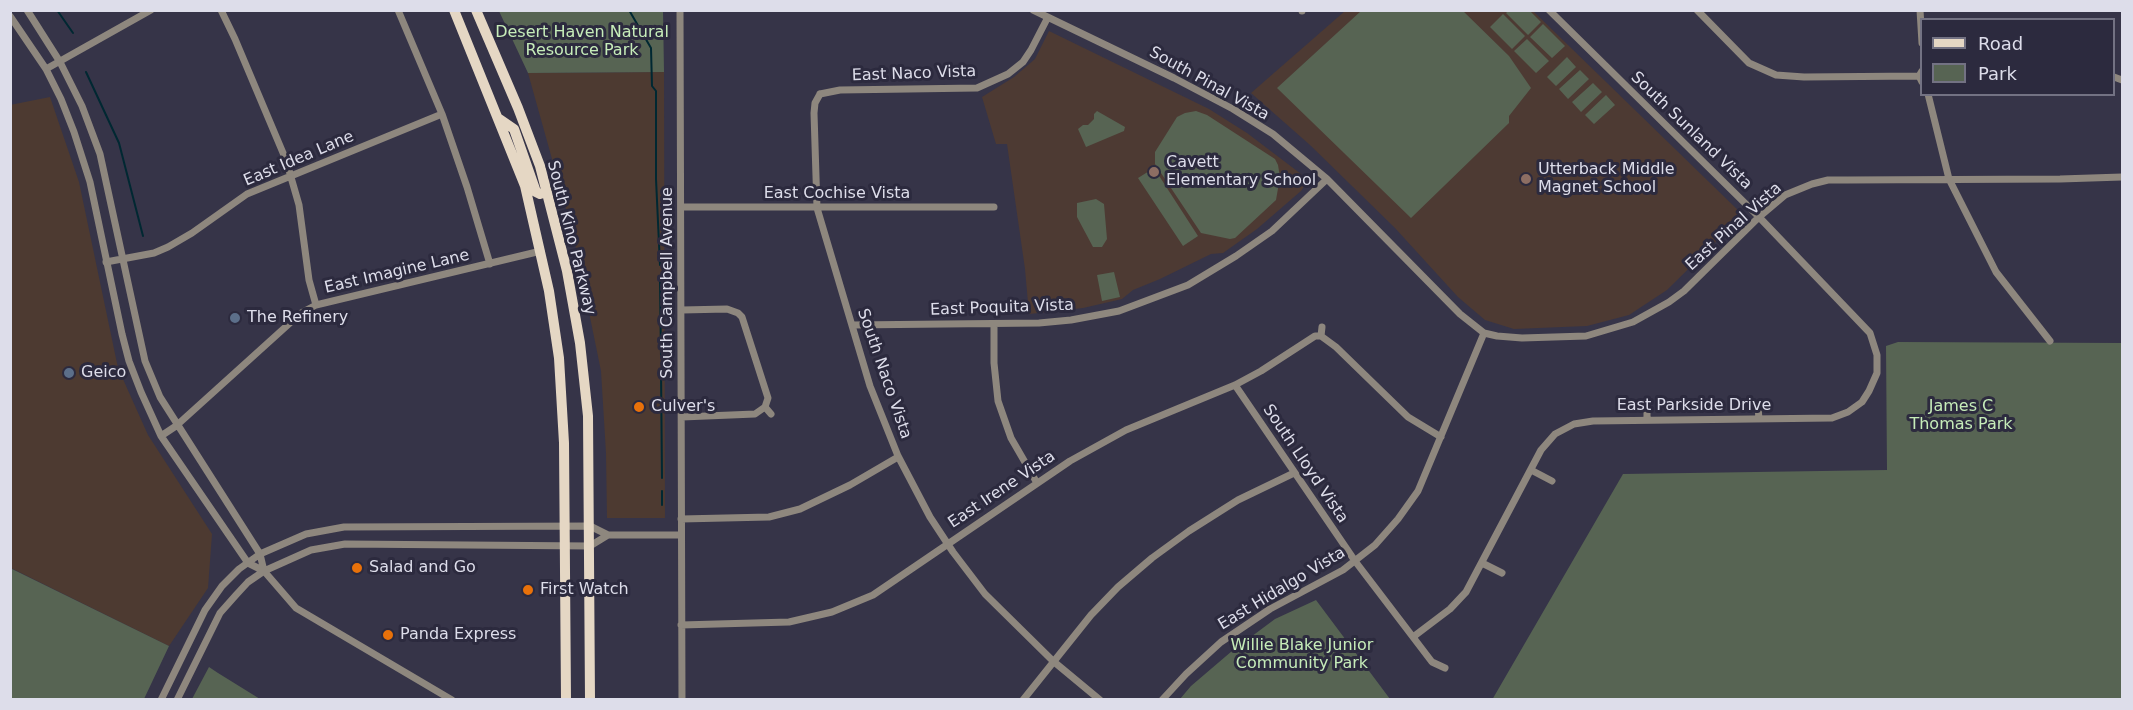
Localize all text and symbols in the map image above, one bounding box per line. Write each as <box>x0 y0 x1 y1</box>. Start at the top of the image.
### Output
legend <box>1920 18 2115 96</box>
park label: Desert Haven Natural Resource Park <box>495 23 669 61</box>
text: Road <box>1978 33 2023 54</box>
street label: South Pinal Vista <box>1146 43 1272 125</box>
street label: East Naco Vista <box>851 62 977 86</box>
text: Park <box>1978 63 2017 84</box>
street label: South Sunland Vista <box>1626 68 1756 194</box>
street label: East Idea Lane <box>241 127 357 191</box>
place label: Cavett Elementary School <box>1166 153 1316 191</box>
street label: South Kino Parkway <box>543 159 599 317</box>
place label: Utterback Middle Magnet School <box>1538 160 1675 198</box>
marker: Cavett Elementary School <box>1147 165 1161 179</box>
marker: Utterback Middle Magnet School <box>1519 172 1533 186</box>
street label: East Pinal Vista <box>1682 179 1786 275</box>
street label: East Cochise Vista <box>764 184 910 204</box>
street label: South Campbell Avenue <box>658 187 678 379</box>
street label: East Imagine Lane <box>323 246 471 298</box>
street label: East Poquita Vista <box>930 296 1074 320</box>
street label: South Naco Vista <box>853 306 915 442</box>
place label: The Refinery <box>247 308 348 328</box>
marker: The Refinery <box>228 311 242 325</box>
place label: Geico <box>81 363 126 383</box>
marker: Geico <box>62 366 76 380</box>
street label: East Parkside Drive <box>1617 396 1771 416</box>
place label: Culver's <box>651 397 715 417</box>
park label: James C Thomas Park <box>1909 397 2013 435</box>
marker: Culver's <box>632 400 646 414</box>
street label: South Lloyd Vista <box>1258 401 1352 527</box>
street label: East Irene Vista <box>945 447 1059 533</box>
street label: East Hidalgo Vista <box>1215 543 1349 635</box>
place label: Salad and Go <box>369 558 476 578</box>
marker: Salad and Go <box>350 561 364 575</box>
place label: First Watch <box>540 580 629 600</box>
marker: First Watch <box>521 583 535 597</box>
place label: Panda Express <box>400 625 516 645</box>
marker: Panda Express <box>381 628 395 642</box>
park label: Willie Blake Junior Community Park <box>1231 636 1373 674</box>

